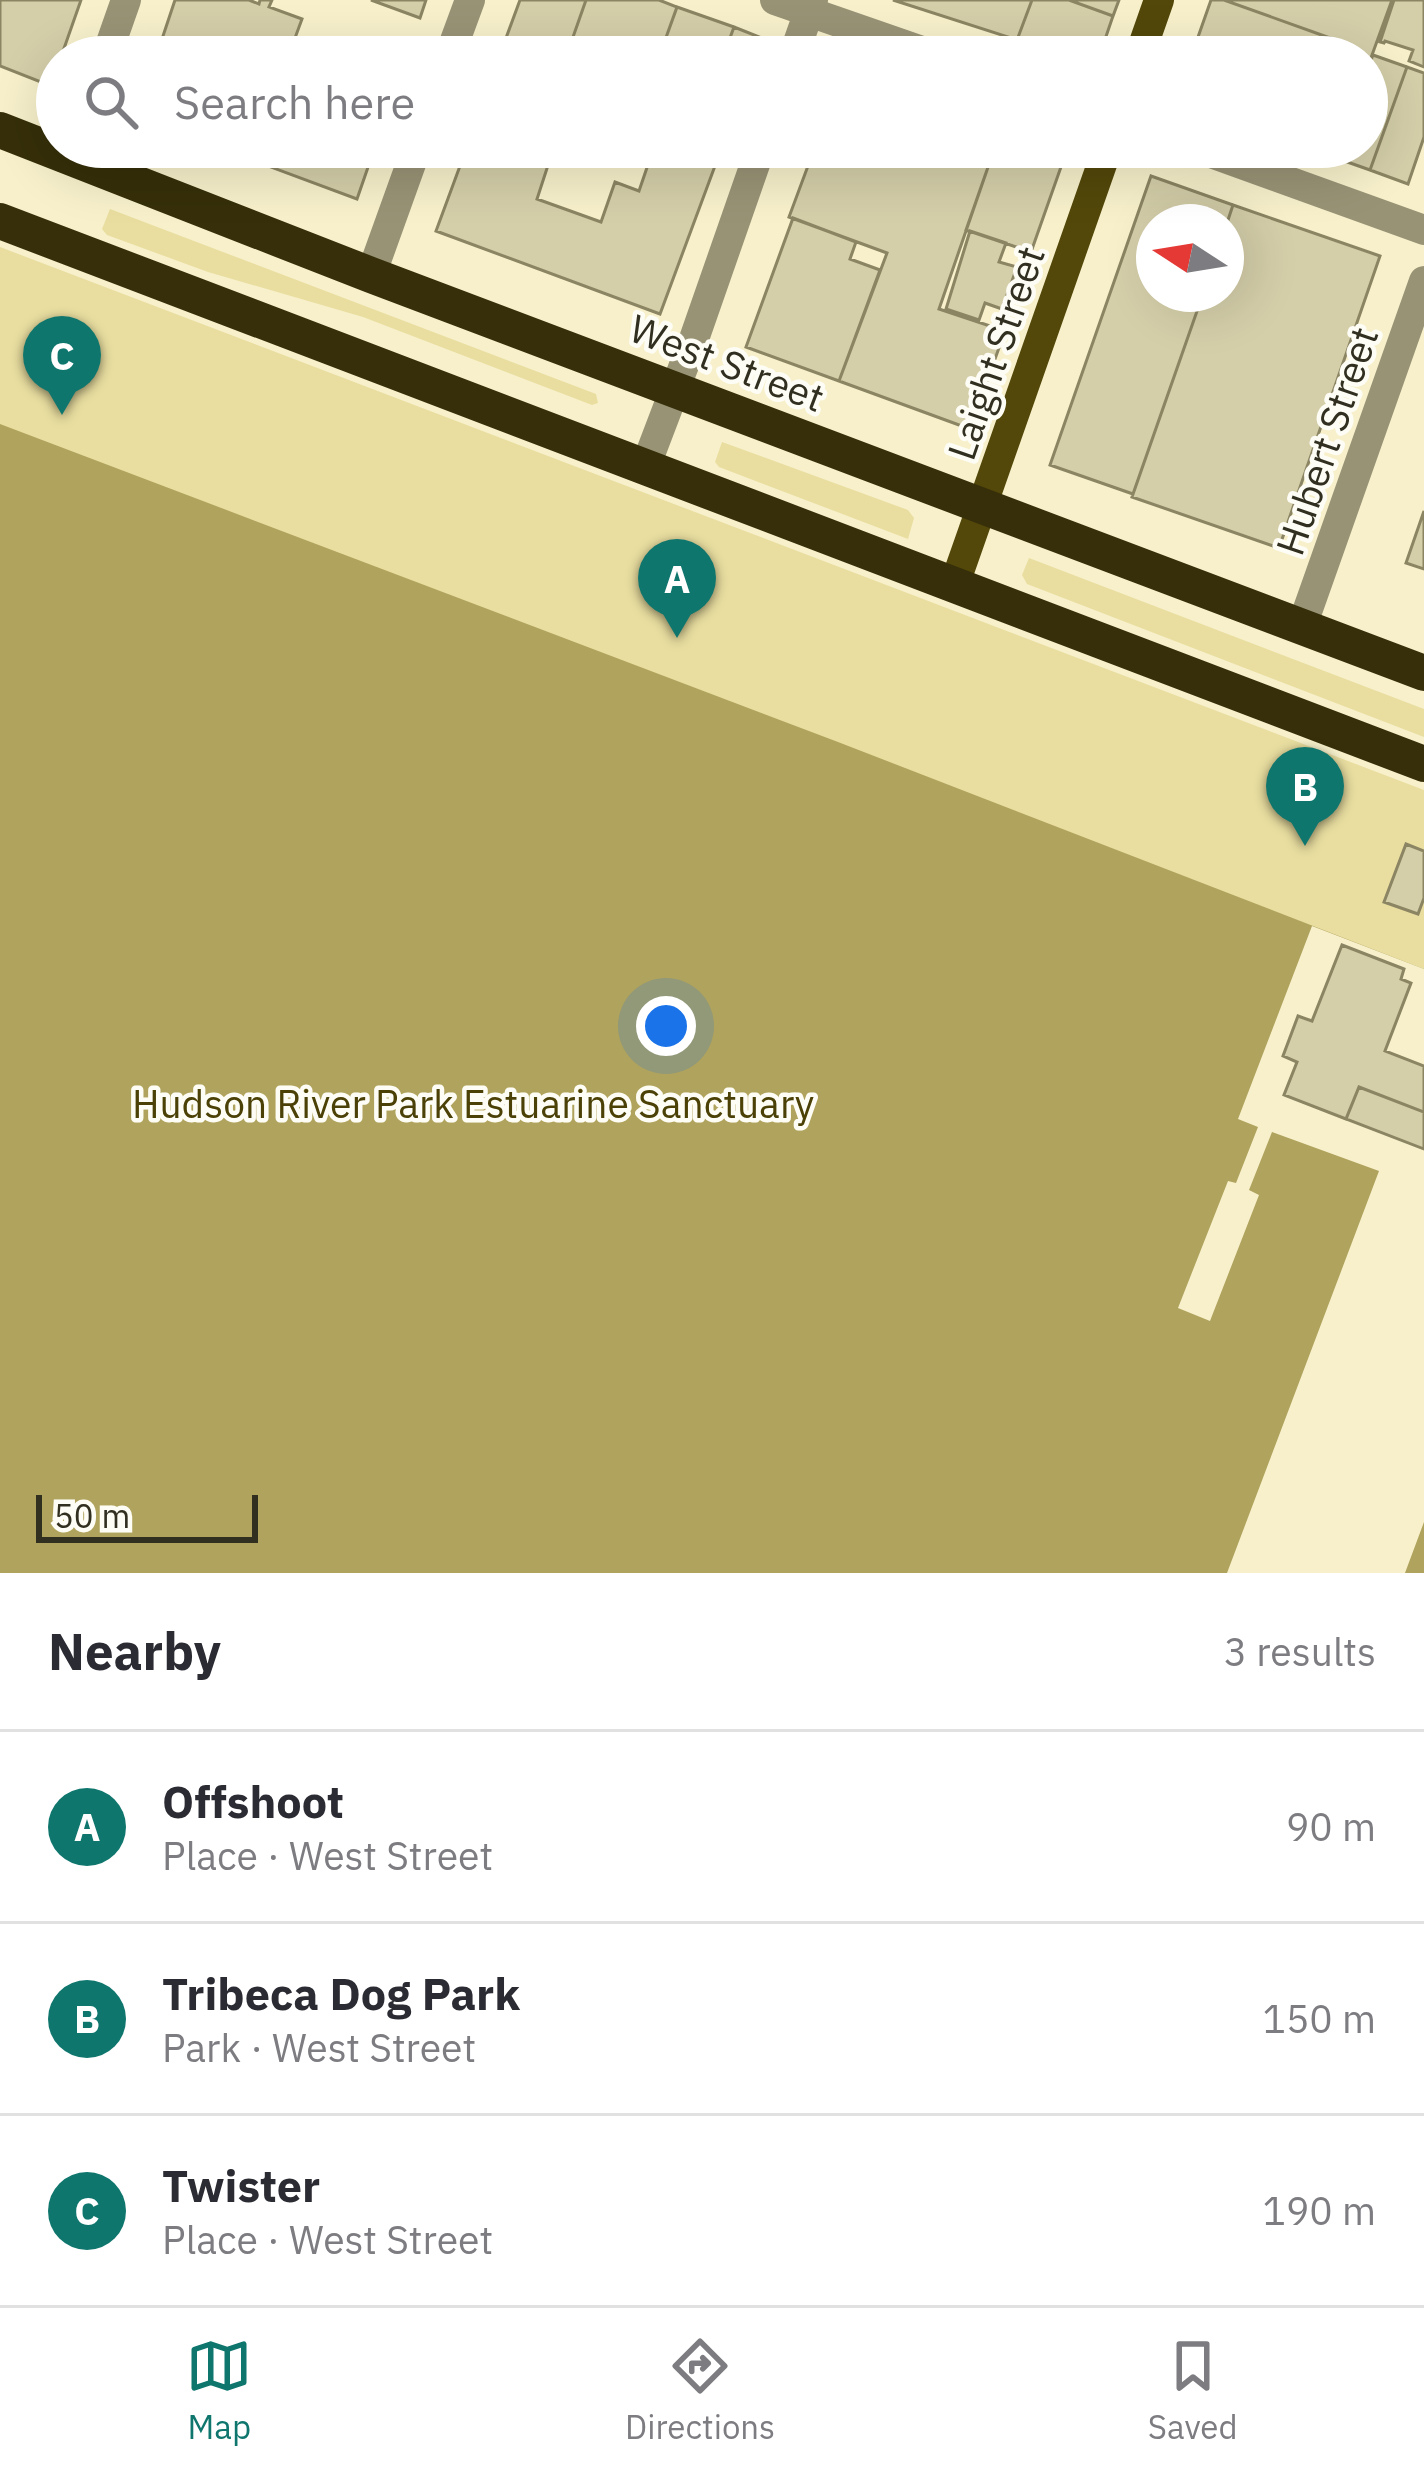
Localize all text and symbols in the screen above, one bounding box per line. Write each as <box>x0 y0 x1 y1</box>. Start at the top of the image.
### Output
search box <box>36 36 1388 168</box>
icon: search <box>78 69 144 135</box>
text: Search here <box>174 73 415 131</box>
north arrow <box>1136 204 1244 312</box>
street label: Laight Street <box>935 239 1056 466</box>
street label: West Street <box>623 302 832 423</box>
pin: C <box>23 316 101 415</box>
street label: Hubert Street <box>1264 320 1389 562</box>
pin: A <box>638 539 716 638</box>
pin: B <box>1266 747 1344 846</box>
your location <box>636 996 696 1056</box>
park label: Hudson River Park Estuarine Sanctuary <box>132 1078 814 1129</box>
scale bar <box>36 1489 258 1542</box>
text: 50 m <box>54 1494 130 1537</box>
text: Nearby <box>48 1618 221 1684</box>
text: 3 results <box>1224 1626 1376 1677</box>
text: Offshoot <box>162 1772 344 1830</box>
text: A <box>74 1801 100 1852</box>
text: 90 m <box>1286 1801 1376 1852</box>
text: Place · West Street <box>162 1830 493 1881</box>
text: Tribeca Dog Park <box>162 1964 520 2022</box>
text: B <box>74 1993 100 2044</box>
text: 150 m <box>1263 1993 1376 2044</box>
text: Park · West Street <box>162 2022 476 2073</box>
text: Twister <box>162 2156 320 2214</box>
text: C <box>74 2185 100 2236</box>
text: 190 m <box>1263 2185 1376 2236</box>
text: Place · West Street <box>162 2214 493 2265</box>
tab: Map <box>186 2333 252 2448</box>
tab: Directions <box>625 2333 775 2448</box>
tab: Saved <box>1148 2333 1238 2448</box>

